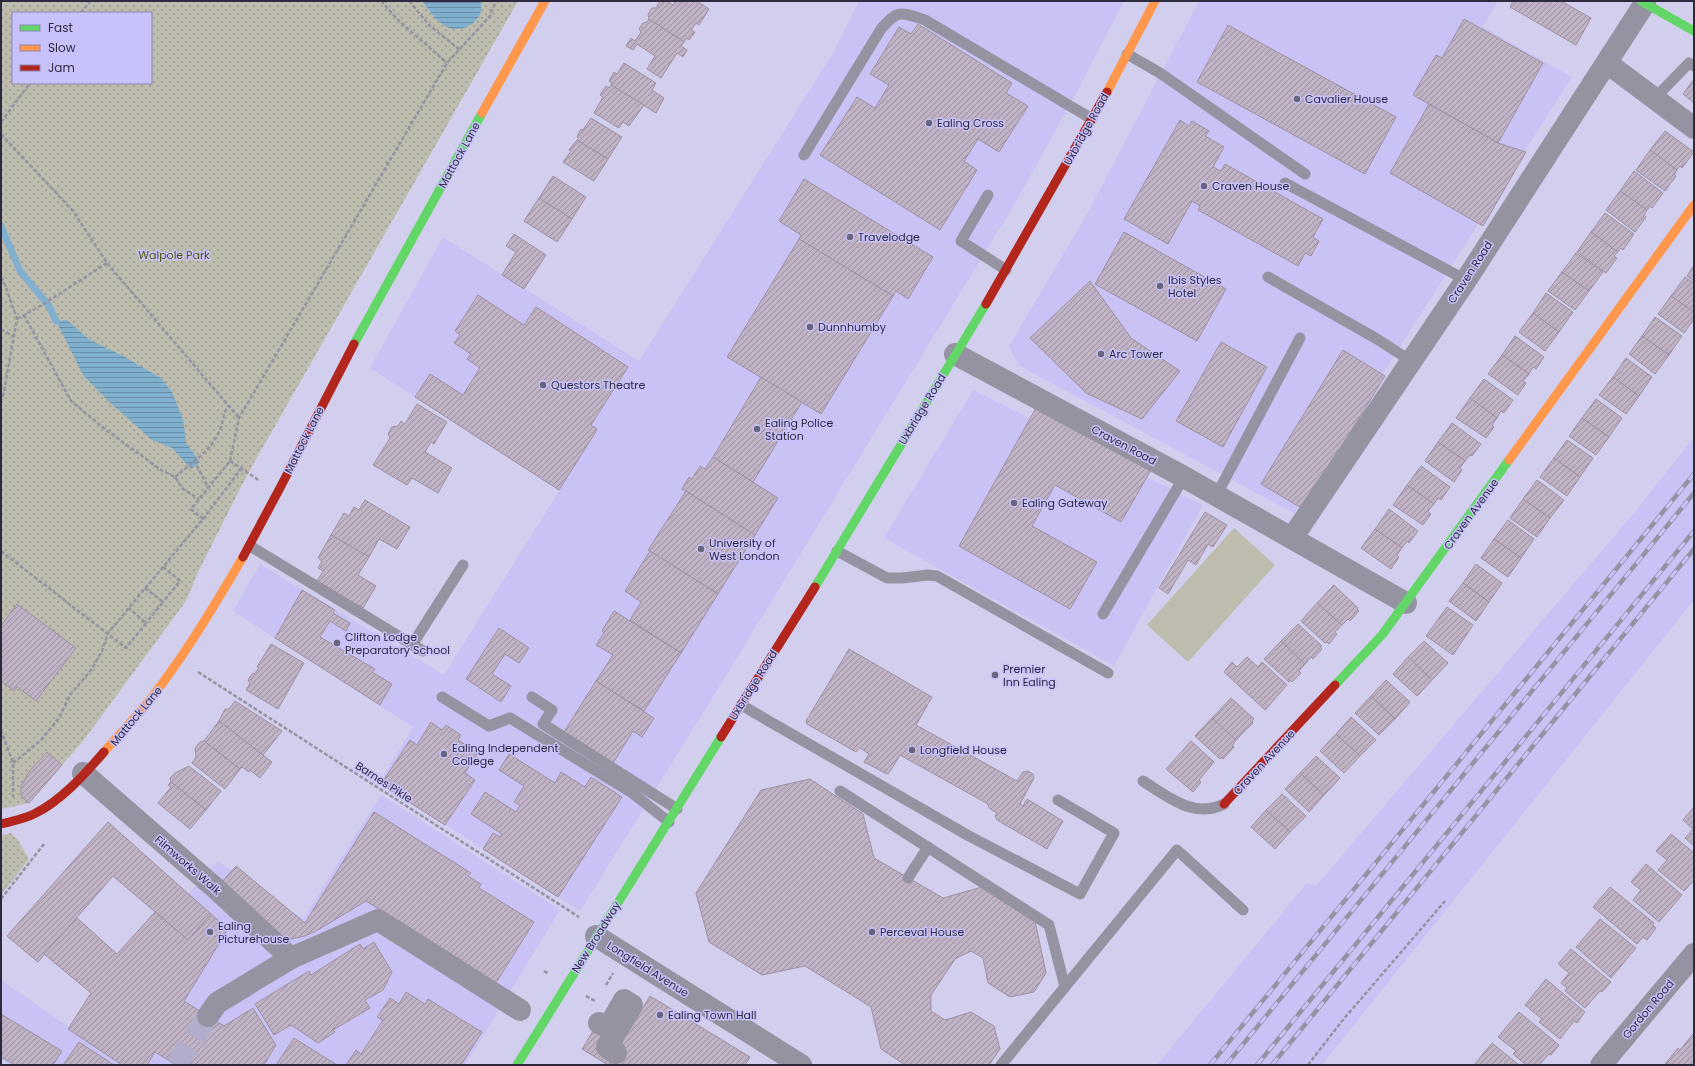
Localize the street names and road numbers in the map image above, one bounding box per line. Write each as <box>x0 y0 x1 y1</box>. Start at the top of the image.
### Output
street label: Uxbridge Road <box>1060 90 1112 168</box>
street label: Mattock Lane <box>434 119 484 191</box>
street label: Craven Road <box>1444 238 1496 306</box>
street label: Uxbridge Road <box>894 371 950 447</box>
street label: Mattock Lane <box>280 404 328 476</box>
street label: Craven Road <box>1089 421 1159 469</box>
street label: Craven Avenue <box>1440 475 1502 553</box>
street label: Uxbridge Road <box>725 647 781 723</box>
street label: Mattock Lane <box>106 683 166 749</box>
street label: Craven Avenue <box>1229 726 1299 798</box>
street label: Barnes Pikle <box>352 758 416 807</box>
street label: Filmworks Walk <box>151 832 225 899</box>
street label: New Broadway <box>568 897 625 976</box>
street label: Longfield Avenue <box>604 937 692 1001</box>
street label: Gordon Road <box>1618 976 1678 1042</box>

